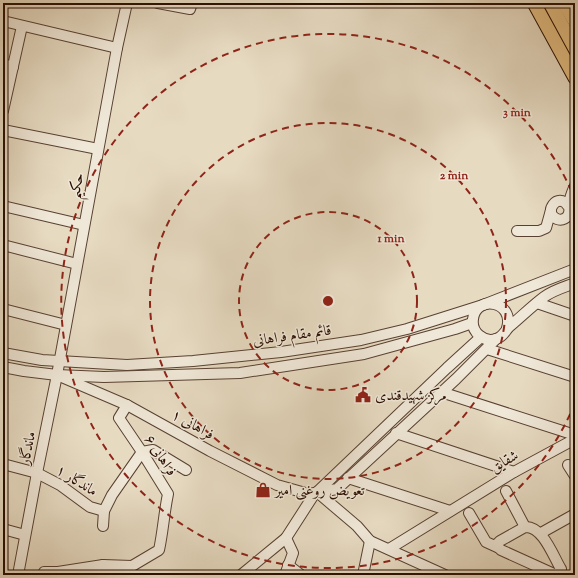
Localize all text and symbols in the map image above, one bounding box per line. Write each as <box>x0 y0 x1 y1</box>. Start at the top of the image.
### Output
text: 3 min <box>503 104 532 122</box>
text: 2 min <box>440 167 469 185</box>
street label: حکیم <box>65 171 93 202</box>
text: 1 min <box>376 230 405 248</box>
centre of rings <box>321 294 335 308</box>
street label: قائم مقام فراهانی <box>252 321 333 353</box>
public building icon: مرکز شهیدقندی <box>354 386 372 404</box>
place label: مرکز شهیدقندی <box>375 386 447 407</box>
street label: فراهانی ۱ <box>167 405 217 446</box>
street label: ماندگار <box>14 430 42 469</box>
street label: فراهانی ۶ <box>138 431 181 481</box>
street label: شقایق <box>487 446 523 479</box>
street label: ماندگار ۱ <box>51 460 101 502</box>
shop icon: تعویض روغنی امیر <box>254 481 272 499</box>
place label: تعویض روغنی امیر <box>273 481 365 502</box>

